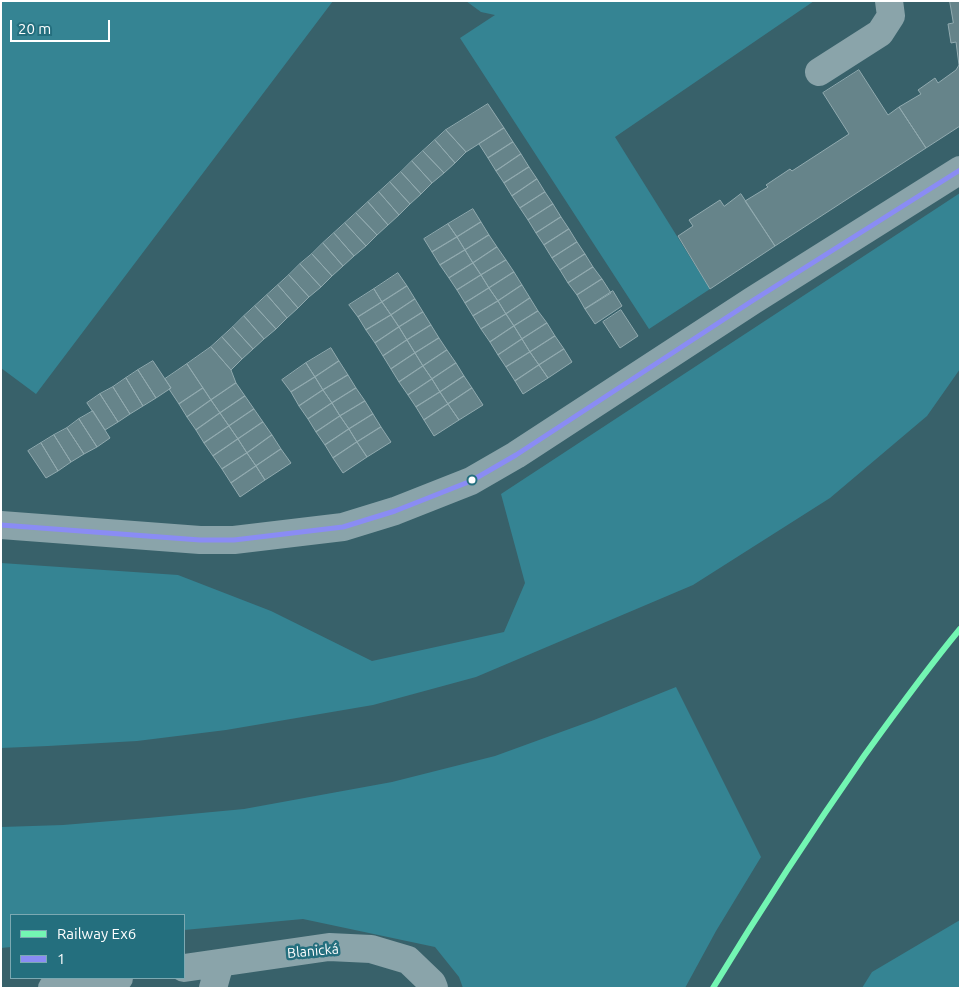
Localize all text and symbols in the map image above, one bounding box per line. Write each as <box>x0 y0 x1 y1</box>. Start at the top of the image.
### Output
scale bar <box>12 10 112 42</box>
text: 20 m <box>18 20 51 37</box>
unlabelled marker <box>467 475 477 485</box>
legend <box>10 914 185 979</box>
text: Railway Ex6 <box>57 925 136 942</box>
street label: Blanická <box>286 940 340 962</box>
text: 1 <box>57 950 65 967</box>

